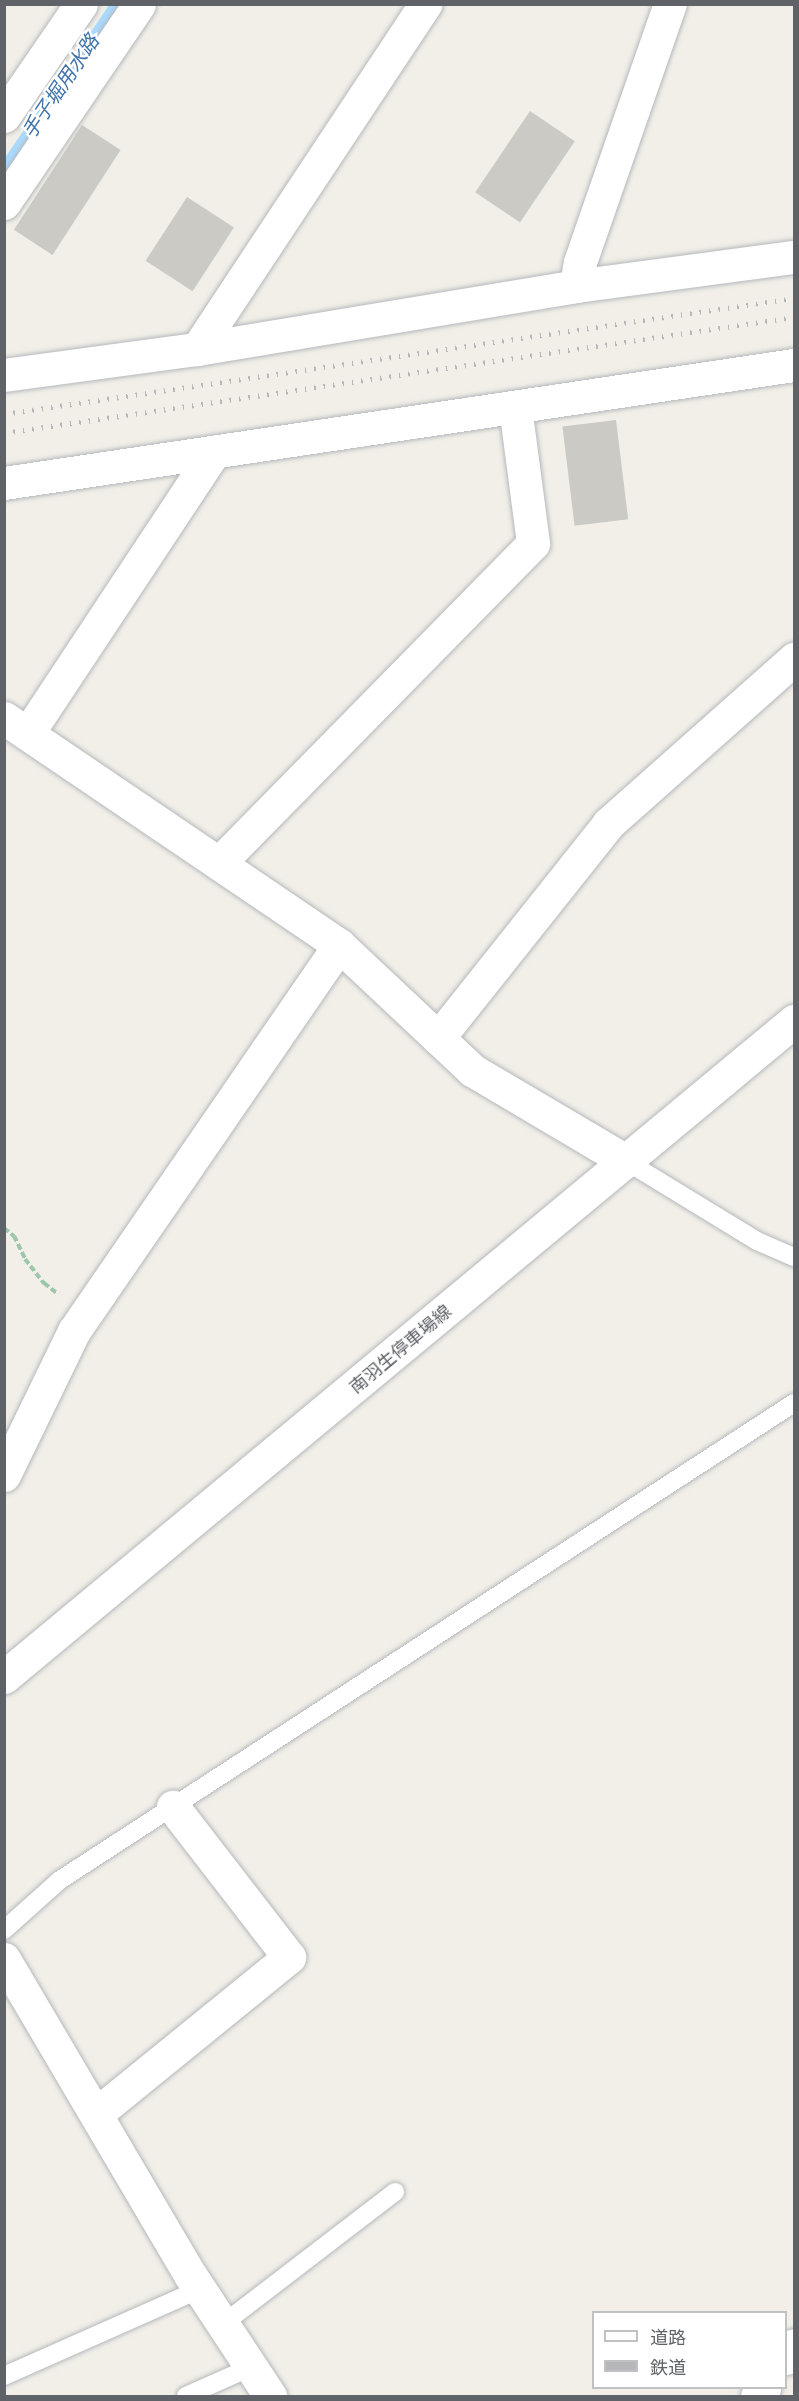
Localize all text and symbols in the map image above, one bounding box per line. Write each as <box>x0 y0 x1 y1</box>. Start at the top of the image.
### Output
water label: 手子堀用水路 <box>17 30 103 142</box>
street label: 南羽生停車場線 <box>345 1300 455 1398</box>
legend <box>592 2311 787 2389</box>
text: 道路 <box>650 2326 686 2348</box>
text: 鉄道 <box>650 2356 686 2378</box>

